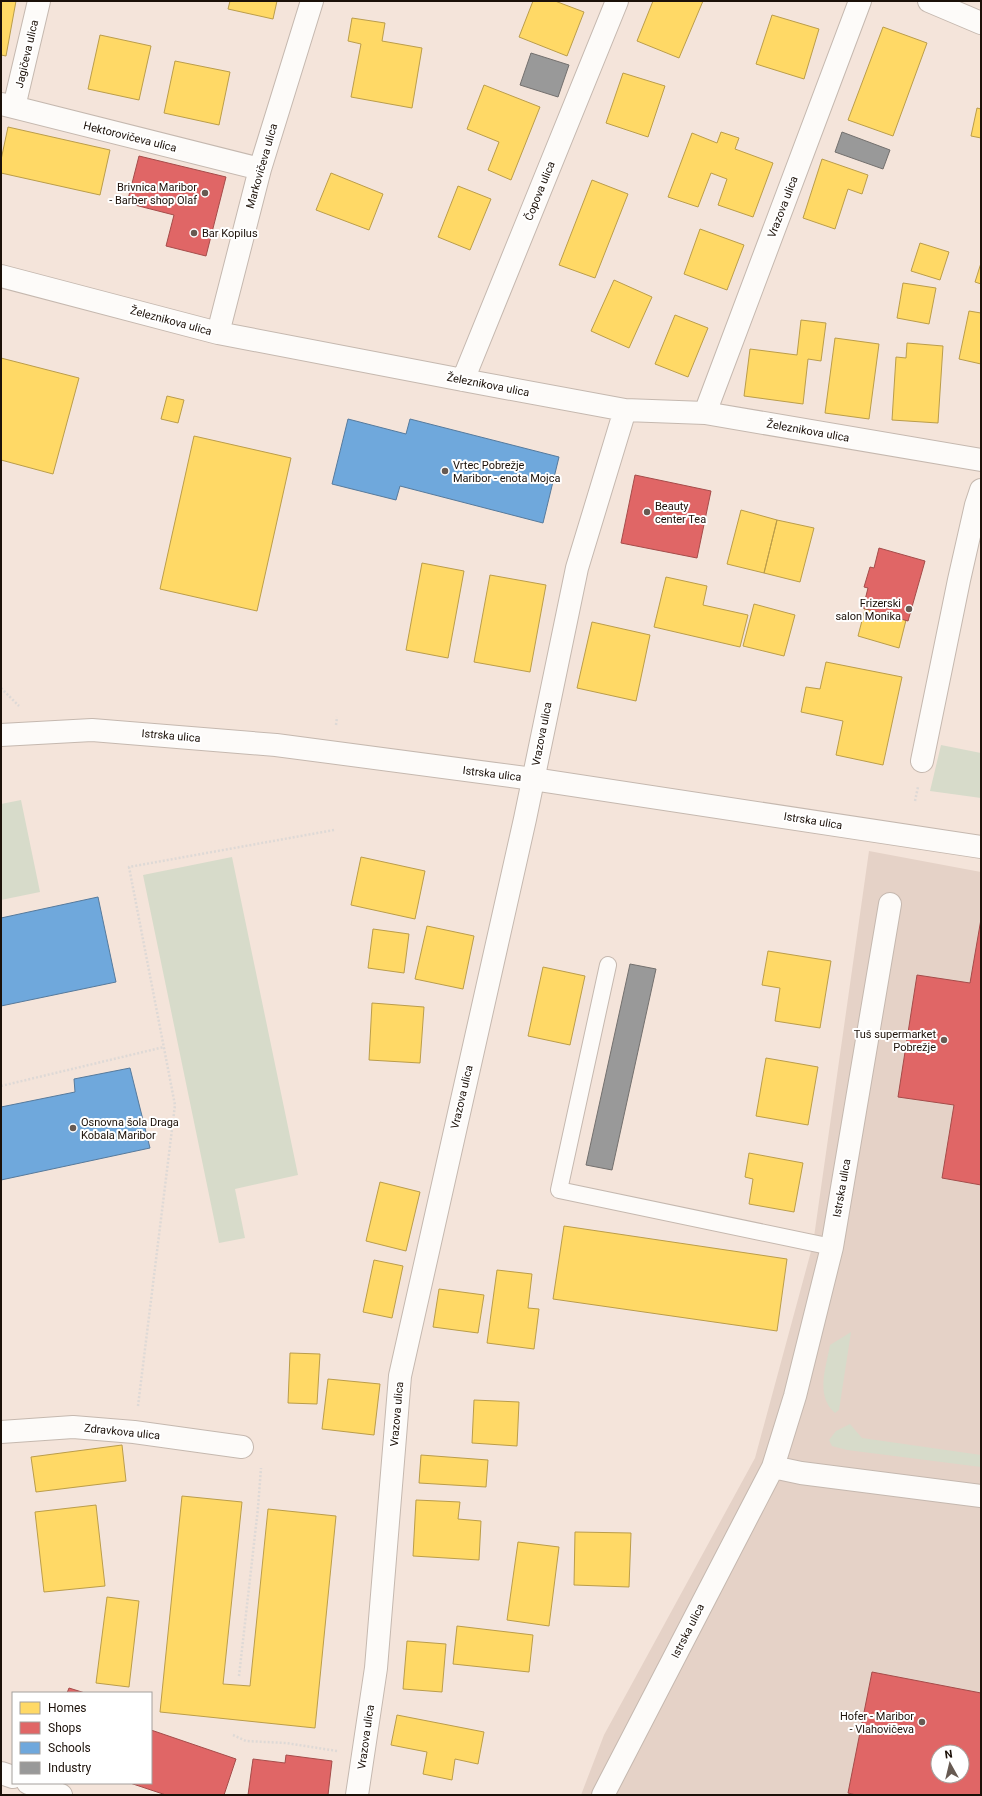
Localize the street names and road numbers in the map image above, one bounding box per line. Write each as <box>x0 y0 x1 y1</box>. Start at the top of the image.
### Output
street label: Jagičeva ulica <box>13 19 41 89</box>
street label: Hektorovičeva ulica <box>82 119 178 155</box>
street label: Markovičeva ulica <box>244 122 280 210</box>
street label: Čopova ulica <box>521 159 558 223</box>
street label: Vrazova ulica <box>765 174 801 240</box>
street label: Železnikova ulica <box>129 304 213 338</box>
street label: Železnikova ulica <box>446 371 530 399</box>
street label: Železnikova ulica <box>766 417 850 445</box>
street label: Vrazova ulica <box>529 701 555 767</box>
street label: Istrska ulica <box>141 727 201 745</box>
street label: Istrska ulica <box>462 764 522 784</box>
street label: Istrska ulica <box>783 810 843 832</box>
street label: Vrazova ulica <box>448 1064 476 1130</box>
street label: Istrska ulica <box>830 1158 854 1218</box>
street label: Vrazova ulica <box>388 1381 406 1447</box>
street label: Zdravkova ulica <box>83 1422 161 1442</box>
street label: Istrska ulica <box>669 1602 707 1660</box>
street label: Vrazova ulica <box>355 1704 377 1770</box>

